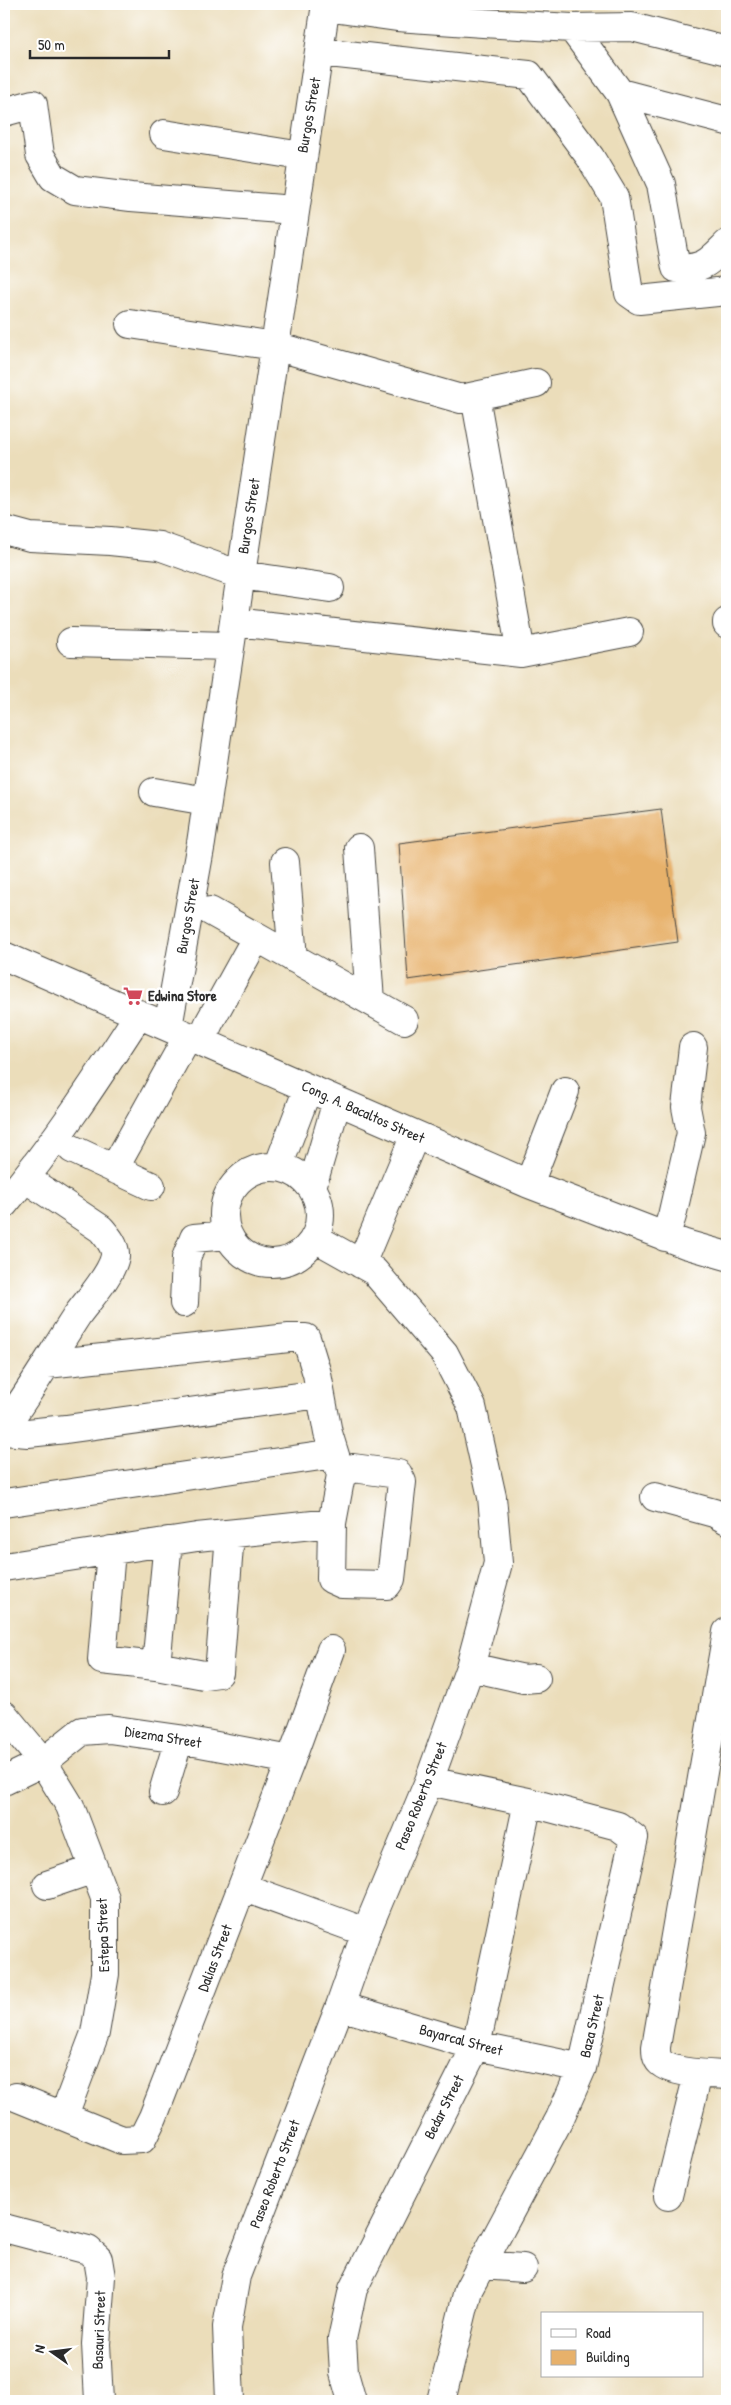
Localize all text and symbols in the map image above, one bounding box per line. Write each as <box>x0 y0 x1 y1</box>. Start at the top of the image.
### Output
scale bar <box>30 28 169 60</box>
text: 50 m <box>38 34 65 55</box>
street label: Burgos Street <box>292 75 326 154</box>
street label: Burgos Street <box>232 476 265 555</box>
street label: Burgos Street <box>171 876 205 955</box>
supermarket icon: Edwina Store <box>122 985 144 1007</box>
place label: Edwina Store <box>148 985 217 1006</box>
street label: Cong. A. Bacaltos Street <box>298 1075 429 1149</box>
street label: Diezma Street <box>123 1720 204 1753</box>
street label: Paseo Roberto Street <box>389 1738 452 1853</box>
street label: Estepa Street <box>91 1897 114 1972</box>
street label: Dalias Street <box>192 1920 237 1994</box>
street label: Baza Street <box>574 1991 609 2060</box>
street label: Bayarcal Street <box>417 2018 506 2061</box>
street label: Bedar Street <box>418 2070 469 2142</box>
street label: Paseo Roberto Street <box>244 2116 305 2231</box>
street label: Basauri Street <box>87 2289 110 2370</box>
legend <box>541 2312 704 2378</box>
text: Road <box>586 2322 611 2343</box>
north arrow <box>28 2328 78 2378</box>
text: N <box>29 2342 49 2355</box>
text: Building <box>586 2346 630 2367</box>

